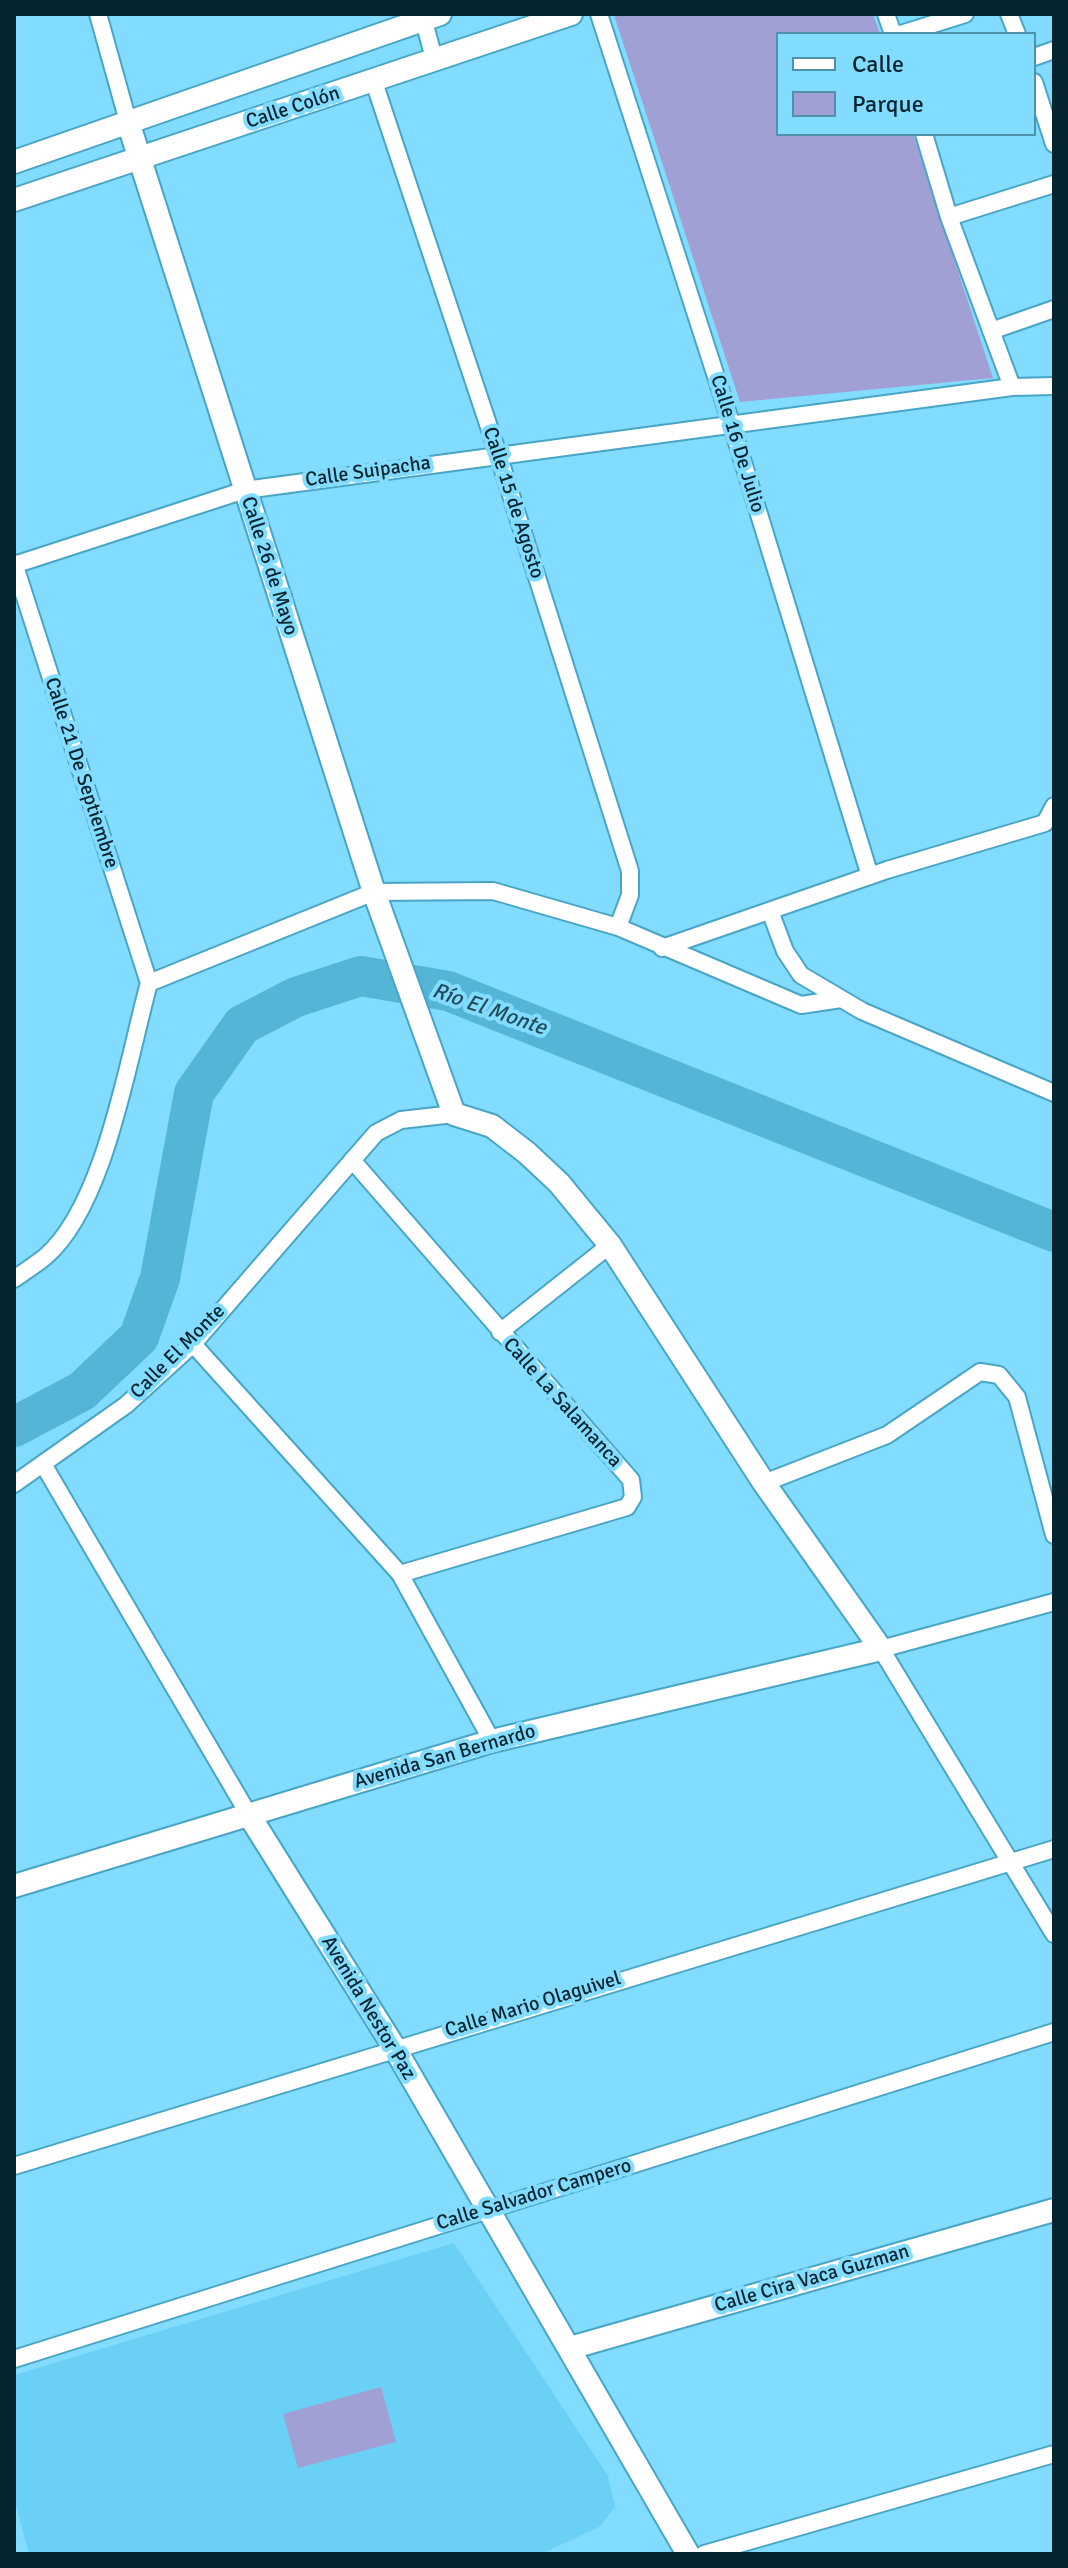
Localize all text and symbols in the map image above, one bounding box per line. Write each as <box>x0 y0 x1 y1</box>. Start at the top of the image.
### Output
legend <box>776 32 1036 136</box>
text: Calle <box>852 49 904 79</box>
street label: Calle Colón <box>243 82 343 134</box>
text: Parque <box>852 89 924 119</box>
street label: Calle 16 De Julio <box>705 372 769 516</box>
street label: Calle 15 de Agosto <box>477 424 549 582</box>
street label: Calle Suipacha <box>304 451 432 493</box>
street label: Calle 26 de Mayo <box>235 494 303 638</box>
street label: Calle 21 De Septiembre <box>39 675 123 871</box>
water label: Río El Monte <box>428 978 550 1042</box>
street label: Calle El Monte <box>126 1300 230 1404</box>
street label: Calle La Salamanca <box>497 1333 627 1473</box>
street label: Avenida San Bernardo <box>352 1720 538 1794</box>
street label: Avenida Nestor Paz <box>316 1932 420 2084</box>
street label: Calle Mario Olaguivel <box>442 1967 624 2043</box>
street label: Calle Salvador Campero <box>434 2154 634 2236</box>
street label: Calle Cira Vaca Guzman <box>712 2240 912 2318</box>

